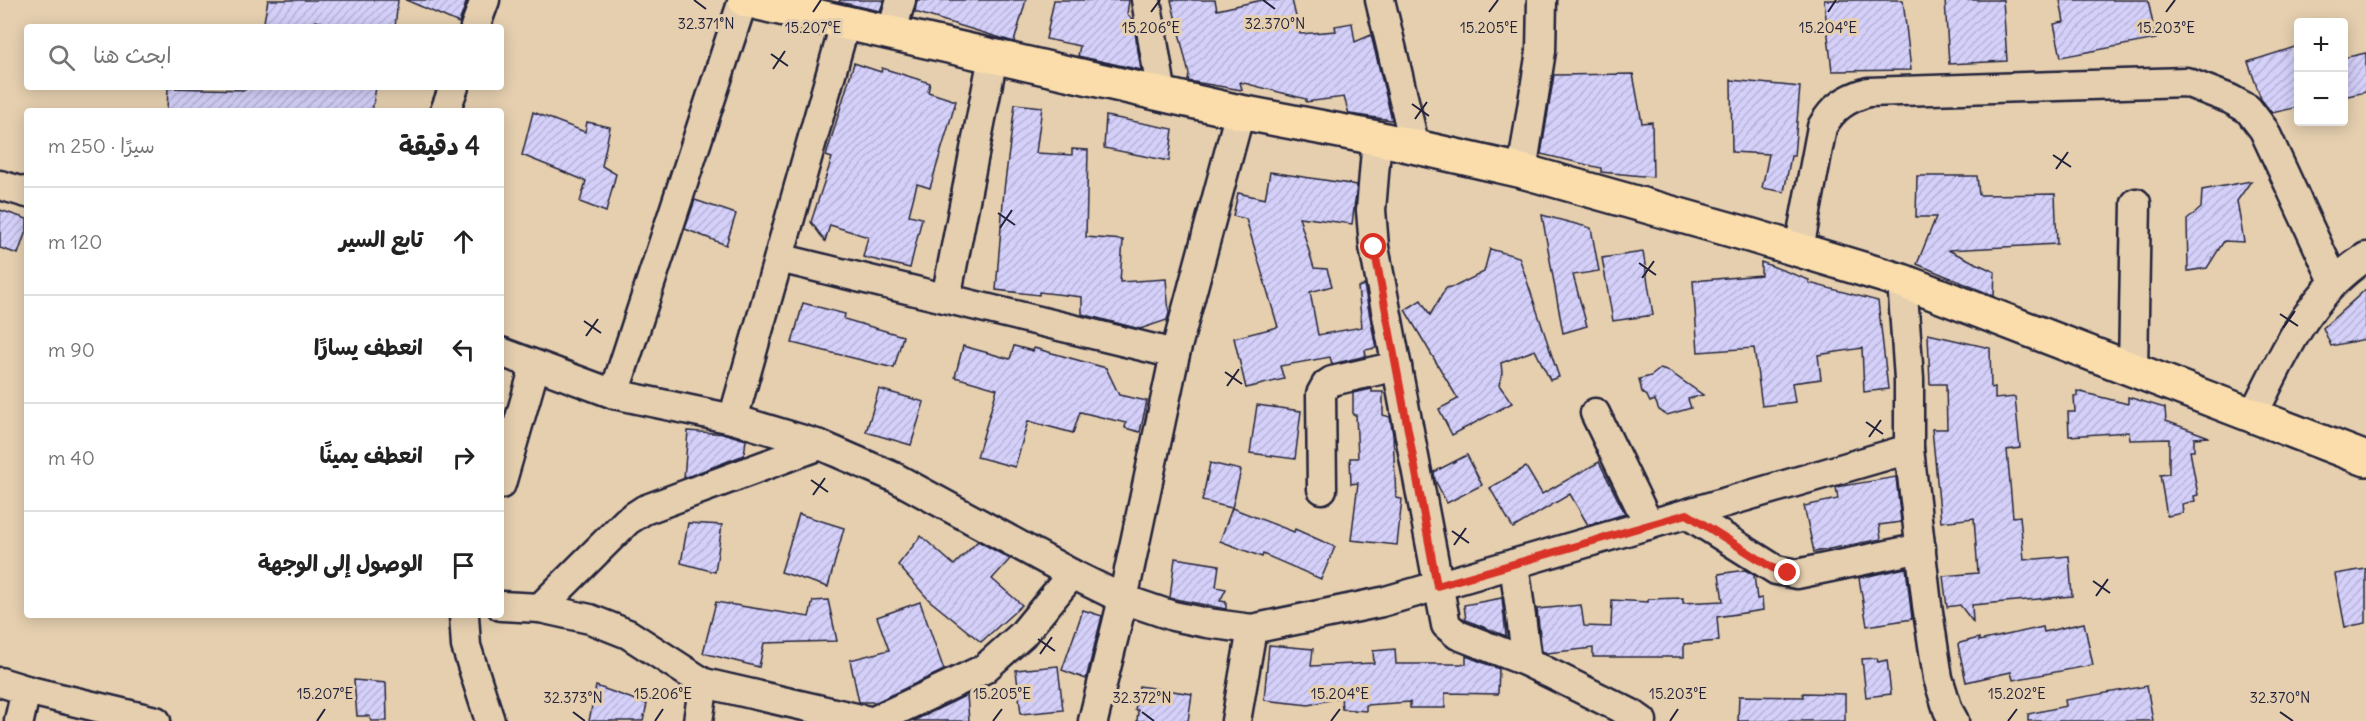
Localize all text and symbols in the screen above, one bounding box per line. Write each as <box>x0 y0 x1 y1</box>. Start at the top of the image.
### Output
text: 32.371°N <box>677 14 735 33</box>
text: 32.370°N <box>1245 14 1305 33</box>
text: 15.207°E <box>785 18 842 37</box>
text: 15.206°E <box>1122 18 1180 37</box>
text: 15.205°E <box>1460 18 1518 37</box>
text: 15.204°E <box>1799 18 1857 37</box>
text: 15.203°E <box>2137 18 2195 37</box>
map controls <box>2294 18 2348 126</box>
button: + <box>2294 18 2348 72</box>
search box <box>24 24 504 90</box>
icon: search <box>45 41 78 74</box>
text: ابحث هنا <box>93 41 172 69</box>
button: − <box>2294 72 2348 126</box>
text: 4 دقيقة <box>399 129 480 162</box>
text: سيرًا · 250 m <box>48 133 155 158</box>
text: تابع السير <box>339 225 423 253</box>
icon: ahead <box>447 225 480 258</box>
text: 120 m <box>48 229 102 254</box>
route start <box>1360 233 1386 259</box>
text: انعطف يسارًا <box>314 333 423 361</box>
icon: left <box>447 333 480 366</box>
text: 90 m <box>48 337 95 362</box>
text: انعطف يمينًا <box>320 441 423 469</box>
icon: right <box>447 441 480 474</box>
text: 40 m <box>48 445 95 470</box>
text: الوصول إلى الوجهة <box>258 549 423 577</box>
icon: arrive <box>447 549 480 582</box>
route end <box>1774 559 1800 585</box>
text: 15.207°E <box>297 684 354 703</box>
text: 15.206°E <box>634 684 692 703</box>
text: 15.205°E <box>973 684 1031 703</box>
text: 15.204°E <box>1311 684 1369 703</box>
text: 15.203°E <box>1649 684 1707 703</box>
text: 15.202°E <box>1988 684 2046 703</box>
text: 32.373°N <box>543 688 603 707</box>
text: 32.372°N <box>1112 688 1172 707</box>
text: 32.370°N <box>2250 688 2310 707</box>

